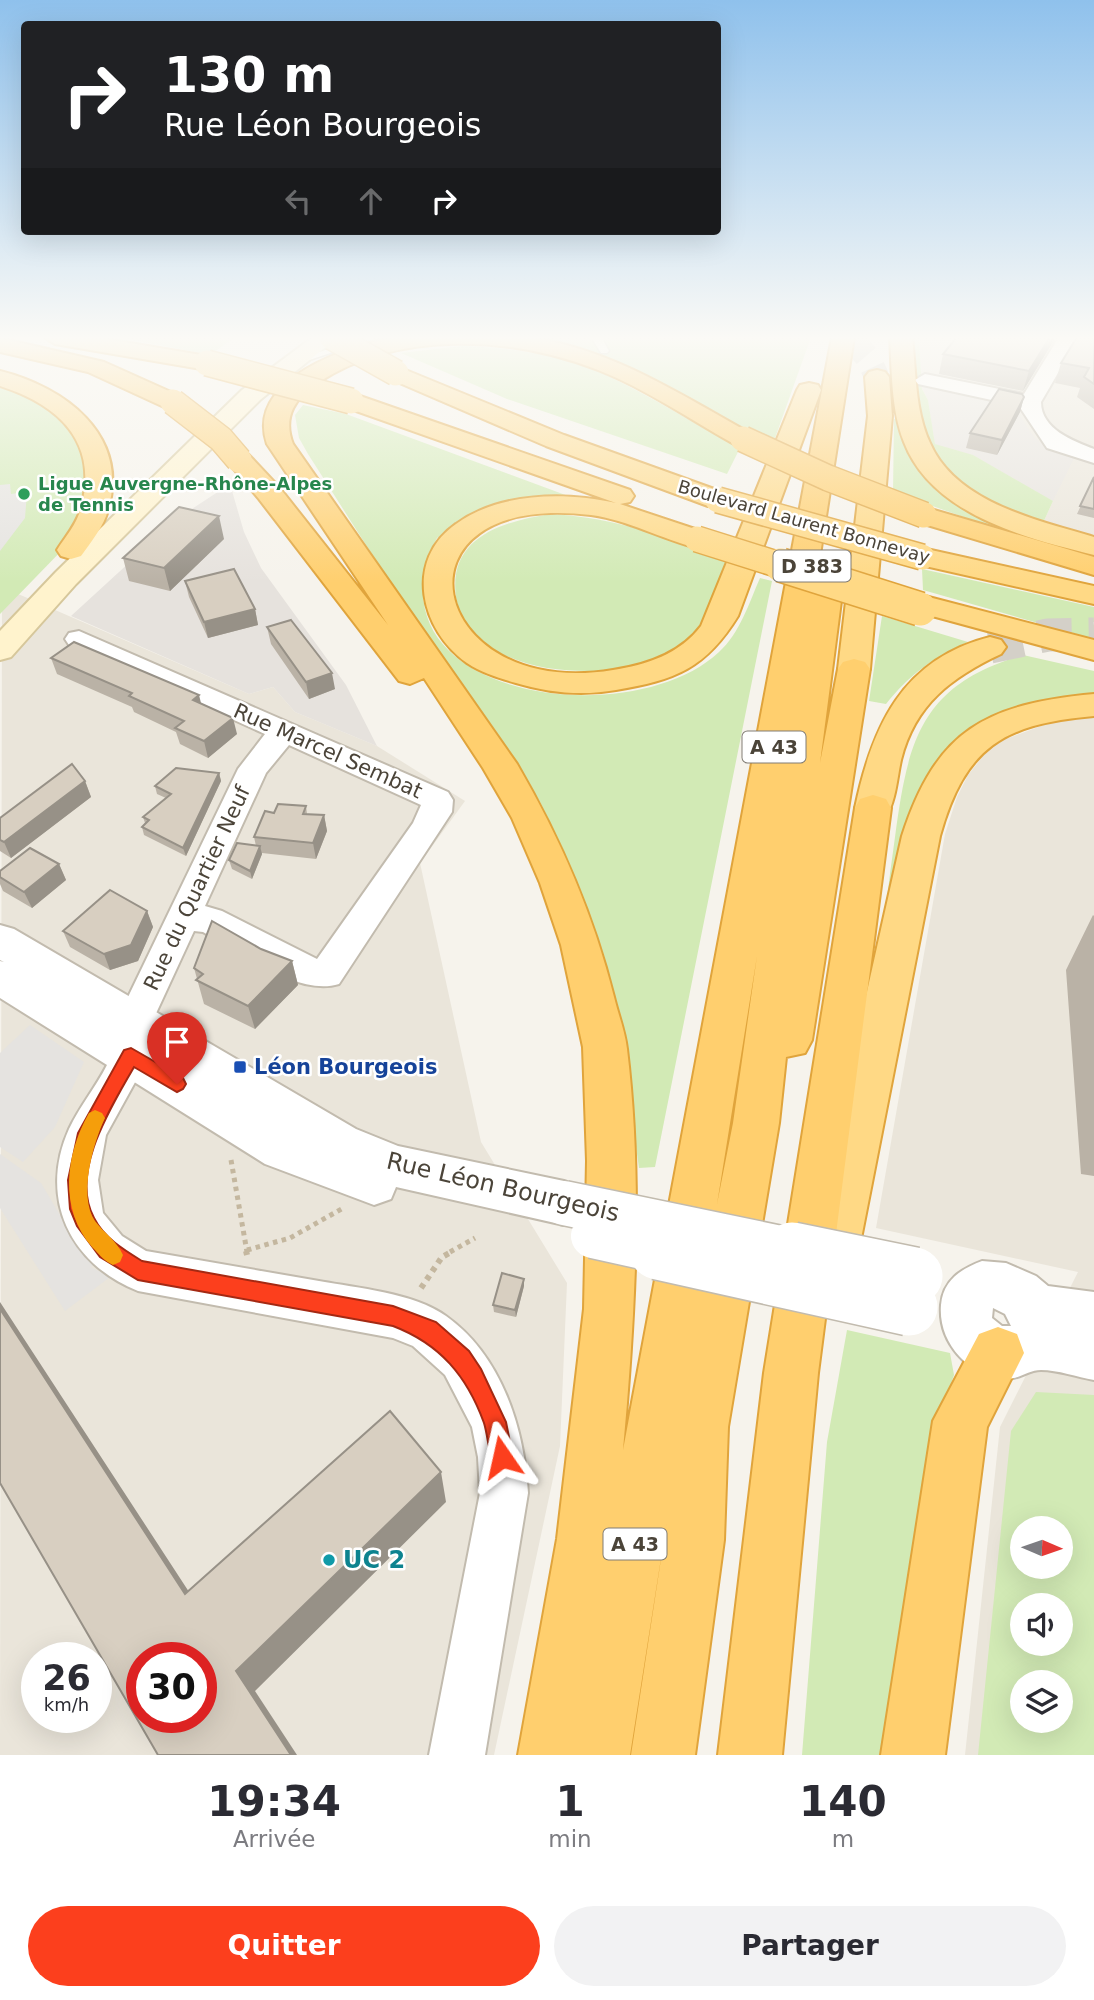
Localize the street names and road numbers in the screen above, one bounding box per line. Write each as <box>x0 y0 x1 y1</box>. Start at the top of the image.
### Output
street label: Boulevard Laurent Bonnevay <box>676 475 933 568</box>
road number: D 383 <box>774 551 850 582</box>
street label: Rue Marcel Sembat <box>230 699 426 803</box>
road number: A 43 <box>742 732 806 762</box>
street label: Rue du Quartier Neuf <box>139 781 255 994</box>
street label: Rue Léon Bourgeois <box>384 1147 622 1227</box>
road number: A 43 <box>604 1528 666 1560</box>

